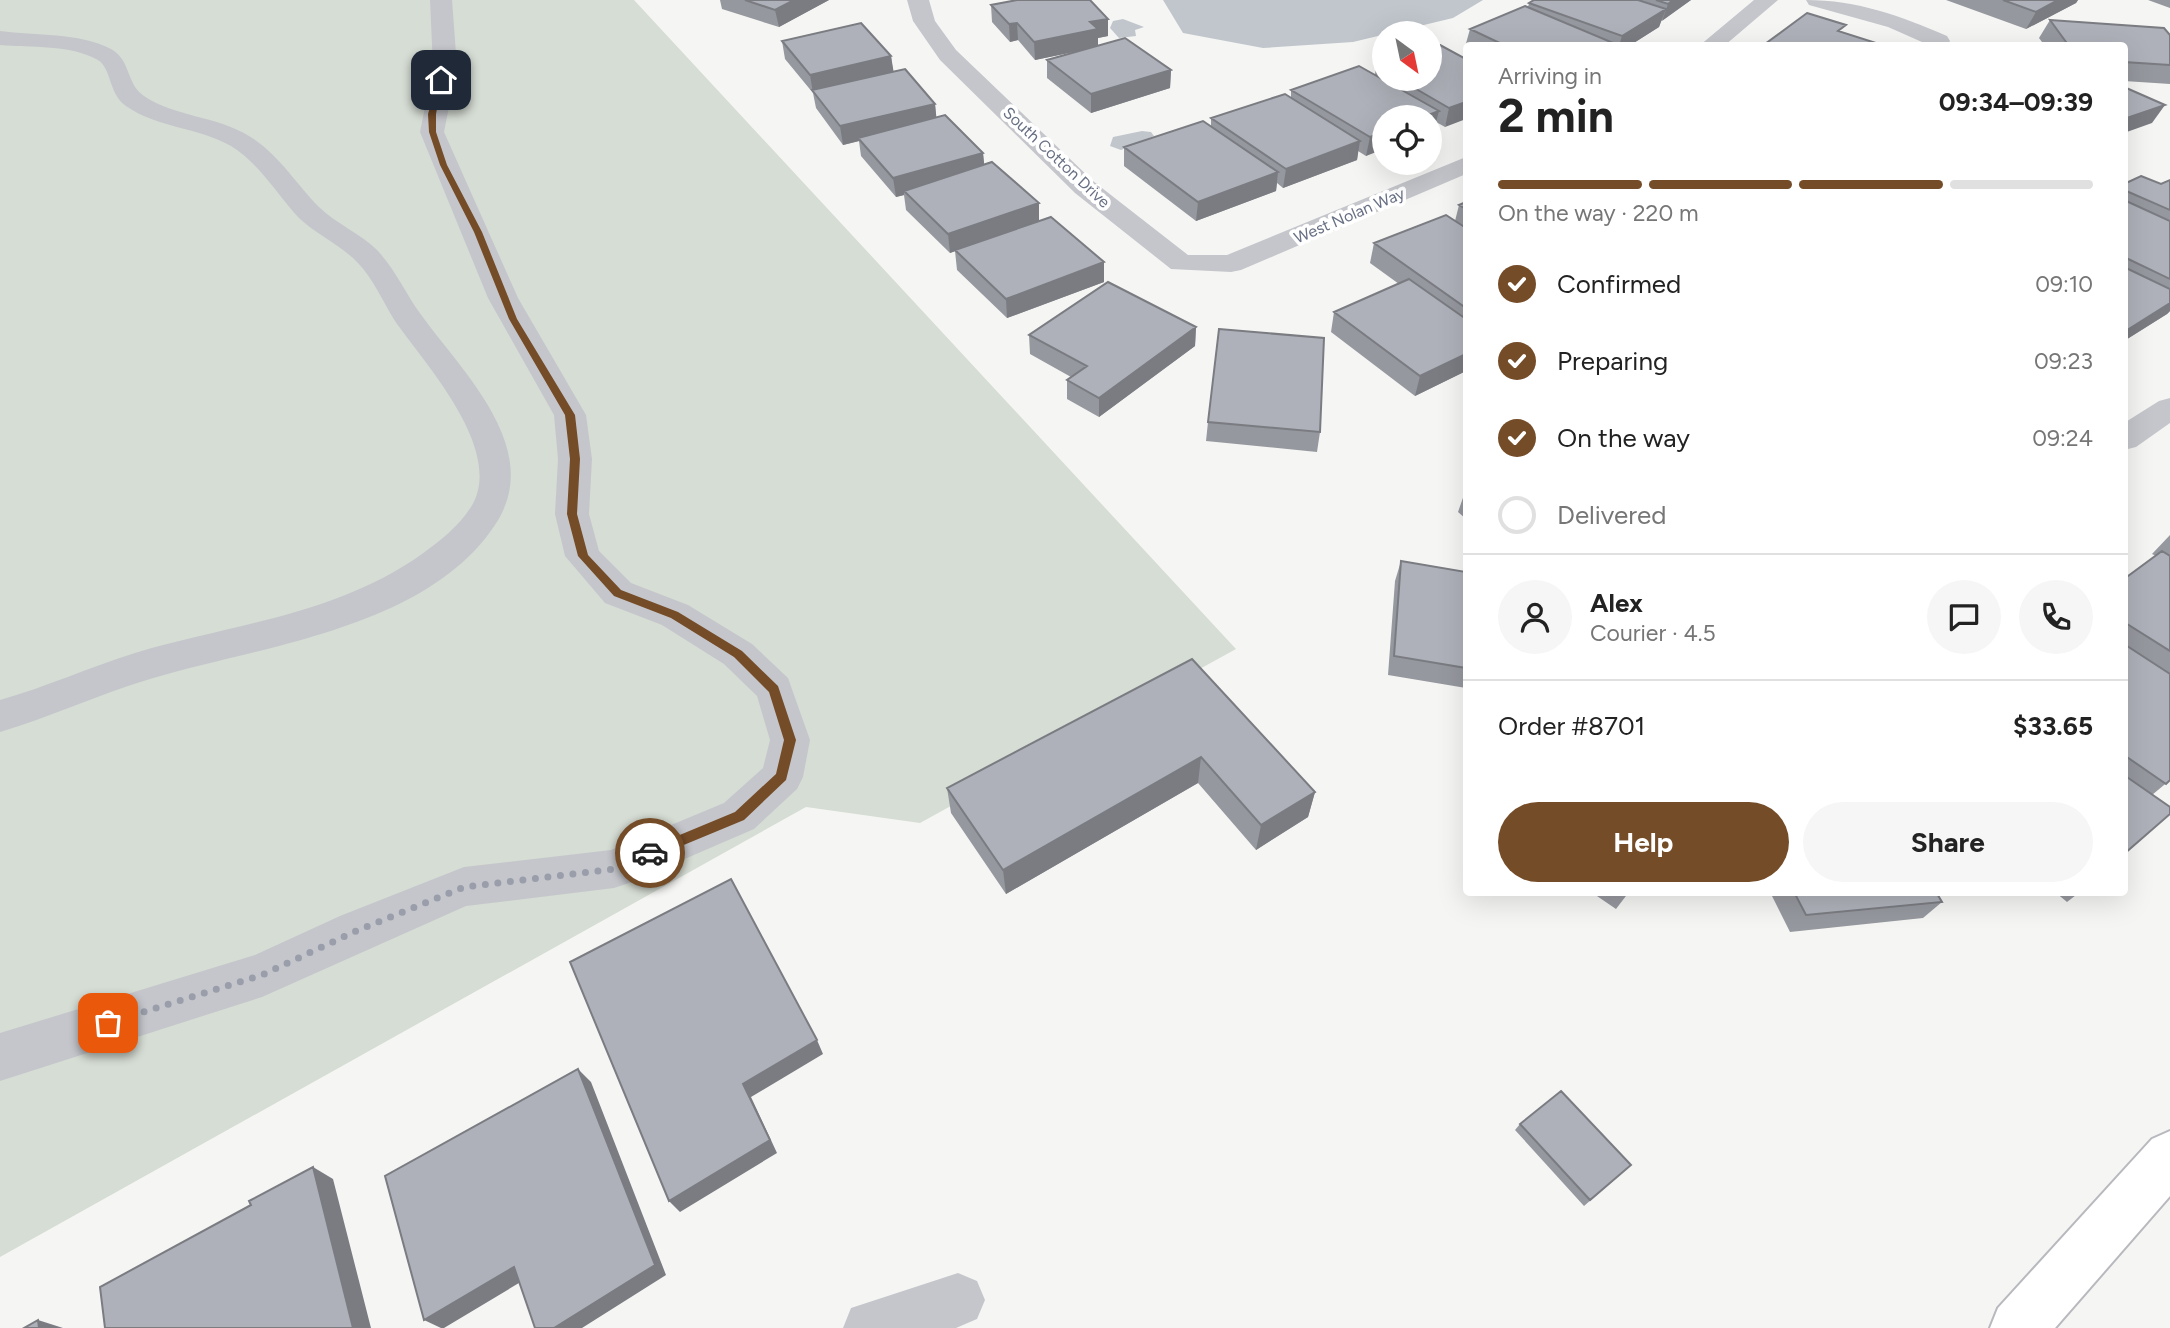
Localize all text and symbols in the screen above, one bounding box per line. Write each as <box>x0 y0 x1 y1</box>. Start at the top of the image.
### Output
north arrow <box>1372 21 1442 91</box>
map controls <box>1372 21 1442 175</box>
pin <box>411 50 471 110</box>
icon: home <box>422 61 460 99</box>
text: Arriving in <box>1498 62 1602 90</box>
text: 09:34–09:39 <box>1939 86 2093 118</box>
text: 2 min <box>1498 88 1614 144</box>
street label: South Cotton Drive <box>999 103 1114 212</box>
button: locate <box>1372 105 1442 175</box>
street label: West Nolan Way <box>1291 183 1408 247</box>
text: On the way · 220 m <box>1498 199 1698 227</box>
icon: check <box>1498 265 1536 303</box>
text: Confirmed <box>1557 268 1681 300</box>
text: 09:10 <box>2035 270 2093 298</box>
icon: check <box>1498 342 1536 380</box>
text: Preparing <box>1557 345 1668 377</box>
text: 09:23 <box>2034 347 2093 375</box>
icon: check <box>1498 419 1536 457</box>
text: On the way <box>1557 422 1690 454</box>
text: 09:24 <box>2032 424 2093 452</box>
text: Delivered <box>1557 499 1666 531</box>
button: person <box>1498 580 1572 654</box>
button: chat <box>1927 580 2001 654</box>
button: phone <box>2019 580 2093 654</box>
text: Alex <box>1590 587 1643 619</box>
text: Courier · 4.5 <box>1590 619 1716 647</box>
text: Order #8701 <box>1498 710 1645 742</box>
text: $33.65 <box>2013 710 2093 742</box>
button: Help <box>1498 802 1789 882</box>
button: Share <box>1803 802 2093 882</box>
courier <box>615 818 685 888</box>
icon: car <box>631 834 669 872</box>
pin <box>78 993 138 1053</box>
icon: bag <box>89 1004 127 1042</box>

